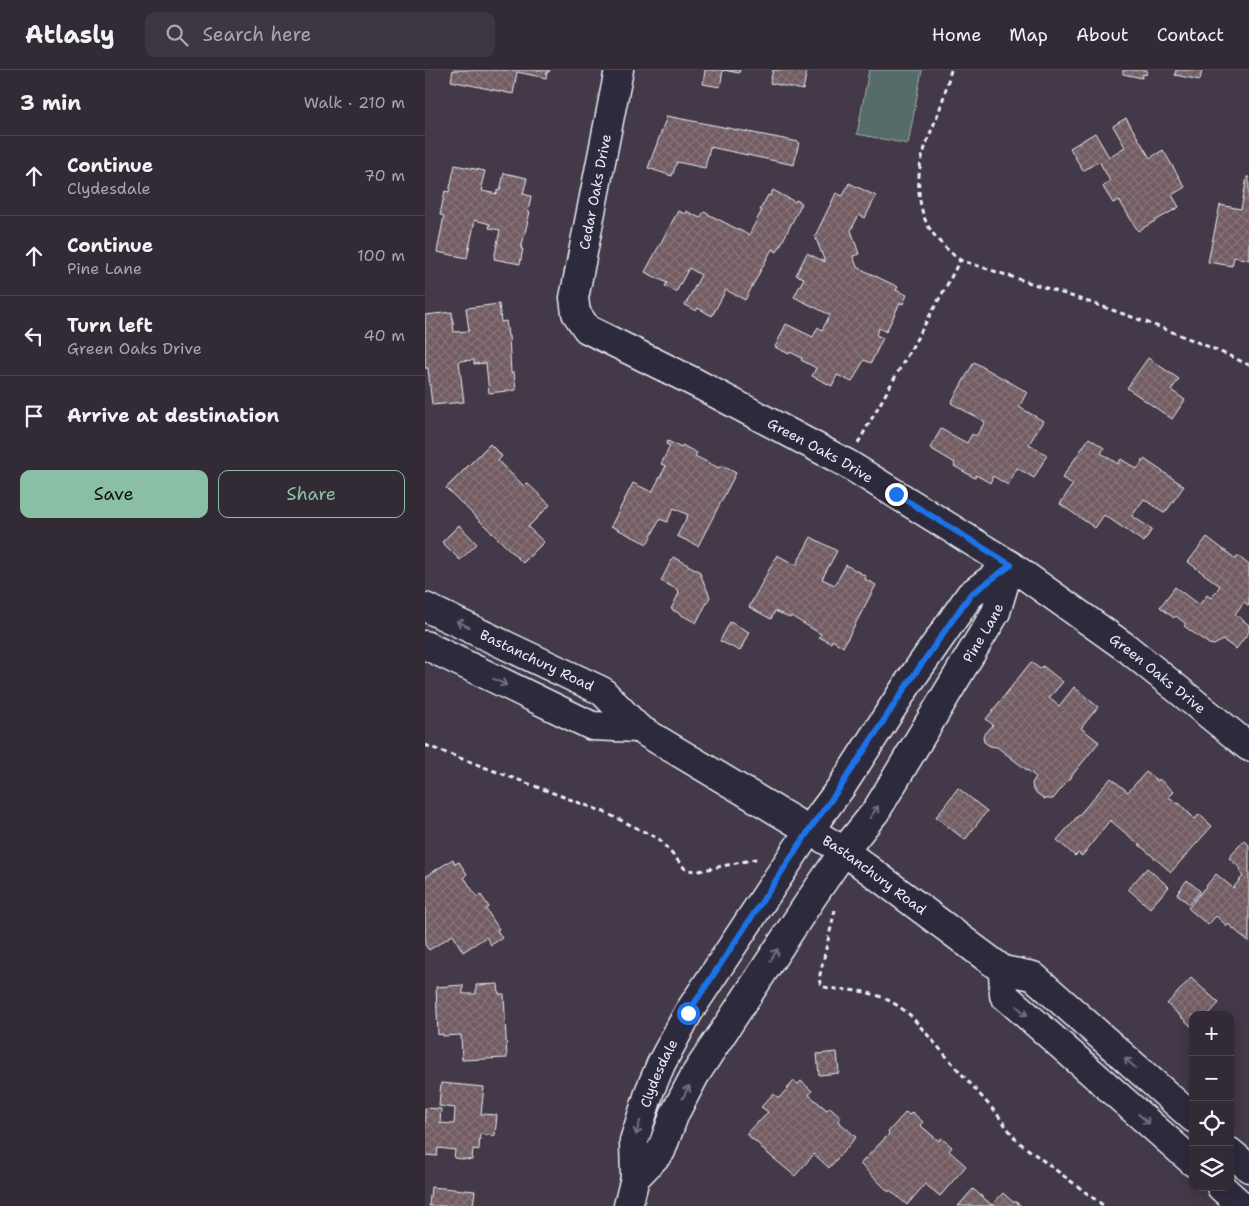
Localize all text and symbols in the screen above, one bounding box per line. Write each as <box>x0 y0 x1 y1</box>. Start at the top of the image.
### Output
search box <box>145 12 495 57</box>
text: Atlasly <box>25 19 115 51</box>
icon: search <box>163 21 191 49</box>
text: Search here <box>203 22 311 47</box>
text: Home <box>932 23 981 47</box>
text: Map <box>1009 23 1048 47</box>
text: About <box>1076 23 1129 47</box>
text: Contact <box>1157 23 1224 47</box>
text: 3 min <box>20 89 81 117</box>
text: Walk · 210 m <box>304 92 405 113</box>
street label: Cedar Oaks Drive <box>575 133 615 251</box>
text: Continue <box>67 153 153 178</box>
icon: ahead <box>20 162 48 190</box>
text: 70 m <box>364 165 405 186</box>
text: Clydesdale <box>67 178 151 199</box>
text: Continue <box>67 233 153 258</box>
icon: ahead <box>20 242 48 270</box>
text: 100 m <box>357 245 405 266</box>
text: Pine Lane <box>67 258 142 279</box>
text: Turn left <box>67 313 153 338</box>
icon: left <box>20 322 48 350</box>
text: 40 m <box>363 325 405 346</box>
text: Green Oaks Drive <box>67 338 202 359</box>
icon: arrive <box>20 402 48 430</box>
text: Arrive at destination <box>67 403 279 428</box>
street label: Green Oaks Drive <box>764 414 877 487</box>
button: Save <box>20 470 208 518</box>
button: Share <box>218 470 405 518</box>
route end <box>885 483 908 506</box>
street label: Pine Lane <box>959 601 1007 666</box>
one-way arrow <box>456 619 471 628</box>
street label: Bastanchury Road <box>477 625 597 695</box>
street label: Green Oaks Drive <box>1106 630 1209 717</box>
one-way arrow <box>493 677 508 687</box>
one-way arrow <box>869 805 879 819</box>
street label: Bastanchury Road <box>819 831 930 919</box>
one-way arrow <box>769 949 779 963</box>
route start <box>677 1002 700 1025</box>
one-way arrow <box>1016 1005 1029 1016</box>
map controls <box>1189 1011 1234 1191</box>
button: + <box>1189 1011 1234 1056</box>
street label: Clydesdale <box>636 1036 682 1110</box>
button: − <box>1189 1056 1234 1101</box>
one-way arrow <box>1124 1057 1137 1068</box>
one-way arrow <box>682 1085 691 1100</box>
button: locate <box>1189 1101 1234 1146</box>
one-way arrow <box>1137 1113 1150 1124</box>
one-way arrow <box>632 1119 642 1135</box>
button: layers <box>1189 1146 1234 1191</box>

